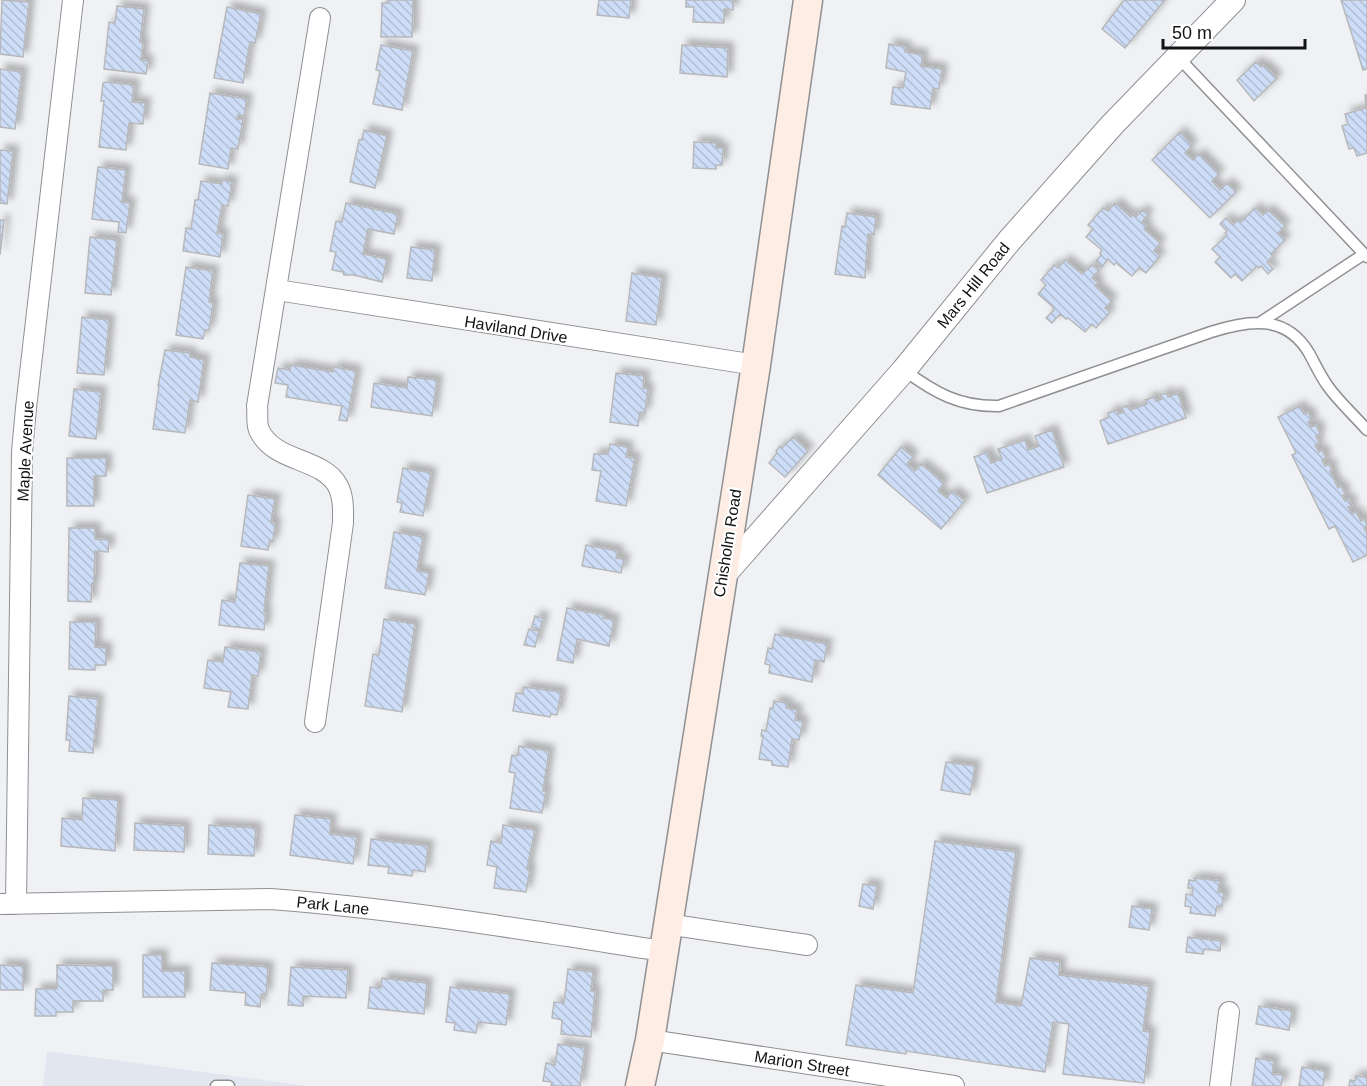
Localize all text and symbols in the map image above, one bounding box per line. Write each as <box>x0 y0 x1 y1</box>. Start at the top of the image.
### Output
scale bar <box>1163 12 1306 50</box>
text: 50 m <box>1172 23 1212 43</box>
street label: Mars Hill Road <box>934 239 1013 331</box>
street label: Haviland Drive <box>463 313 569 346</box>
street label: Maple Avenue <box>14 400 37 502</box>
street label: Chisholm Road <box>711 488 744 598</box>
street label: Park Lane <box>296 893 370 918</box>
street label: Marion Street <box>753 1048 851 1079</box>

